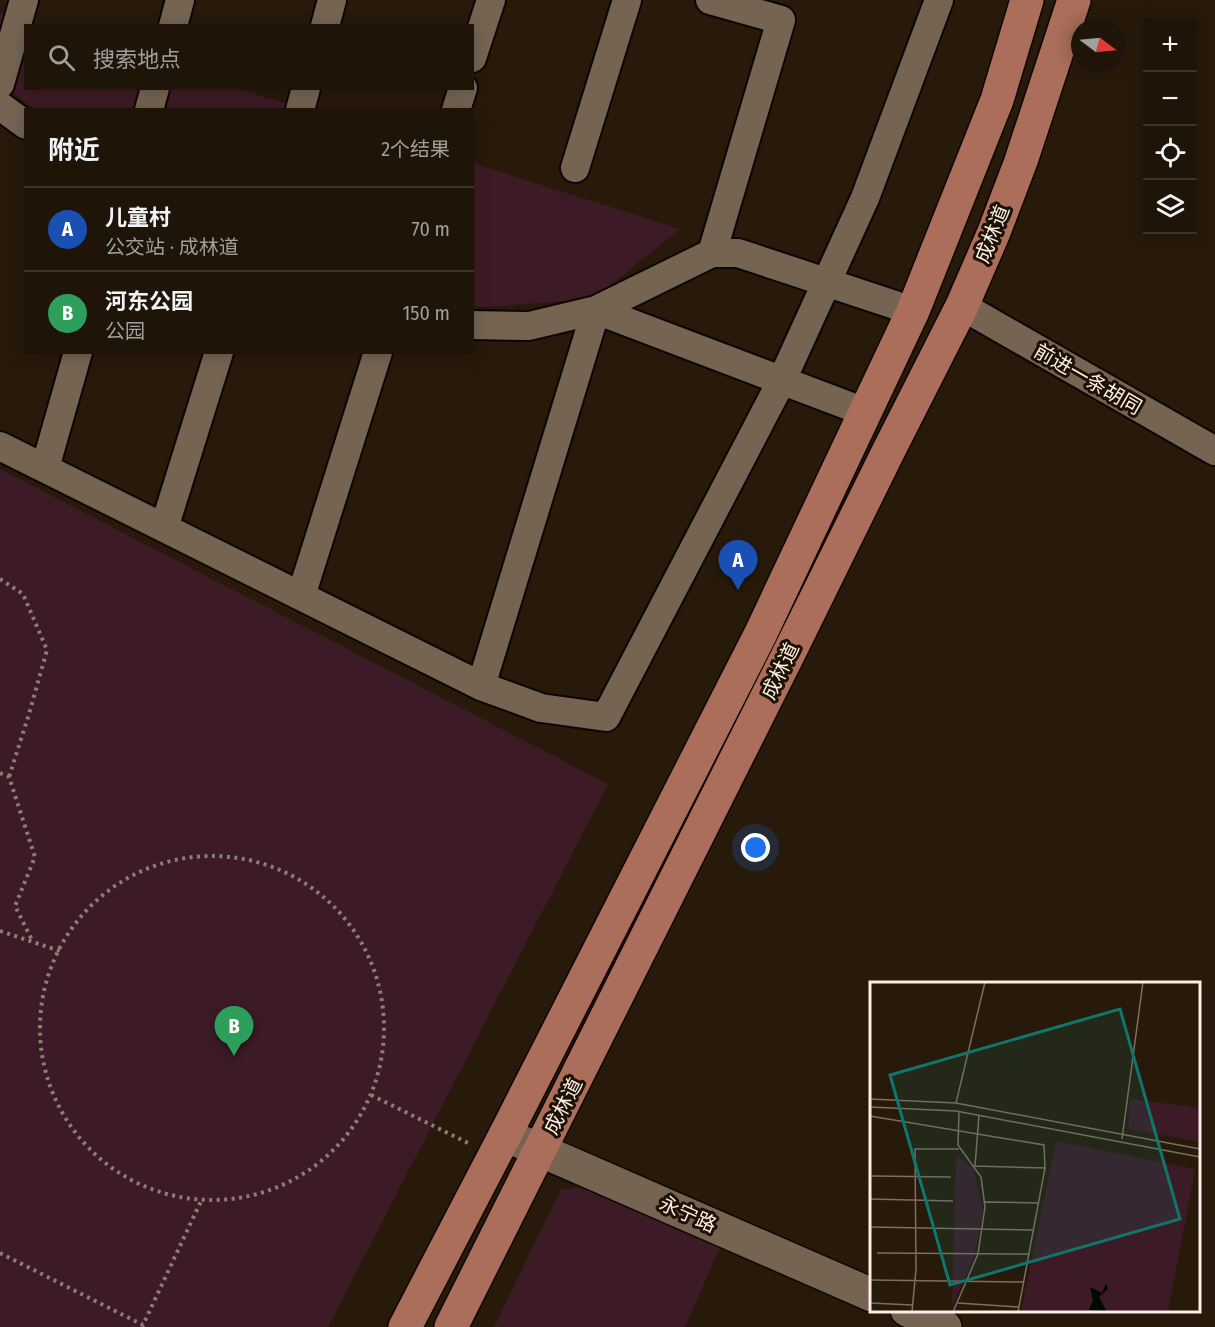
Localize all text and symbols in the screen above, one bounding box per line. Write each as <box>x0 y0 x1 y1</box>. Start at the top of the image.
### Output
north arrow <box>1071 18 1125 72</box>
map controls <box>1143 18 1197 234</box>
button: + <box>1143 18 1197 72</box>
search box <box>24 24 474 90</box>
icon: search <box>45 41 78 74</box>
text: 搜索地点 <box>93 46 181 73</box>
button: − <box>1143 72 1197 126</box>
button: locate <box>1143 126 1197 180</box>
text: 附近 <box>48 135 100 166</box>
text: 2个结果 <box>381 137 450 161</box>
button: layers <box>1143 180 1197 234</box>
street label: 成林道 <box>970 202 1014 266</box>
text: 儿童村 <box>105 204 171 231</box>
text: A <box>62 217 73 241</box>
text: 70 m <box>412 217 450 241</box>
text: 公交站 · 成林道 <box>105 235 239 259</box>
text: 河东公园 <box>105 288 193 315</box>
text: B <box>62 301 73 325</box>
text: 150 m <box>403 301 450 325</box>
text: 公园 <box>105 319 145 343</box>
street label: 前进一条胡同 <box>1030 339 1146 419</box>
pin: A <box>718 540 758 590</box>
street label: 成林道 <box>756 639 804 703</box>
your location <box>741 833 770 862</box>
inset map <box>870 982 1200 1312</box>
pin: B <box>214 1006 254 1056</box>
street label: 成林道 <box>539 1074 587 1138</box>
street label: 永宁路 <box>656 1191 720 1237</box>

